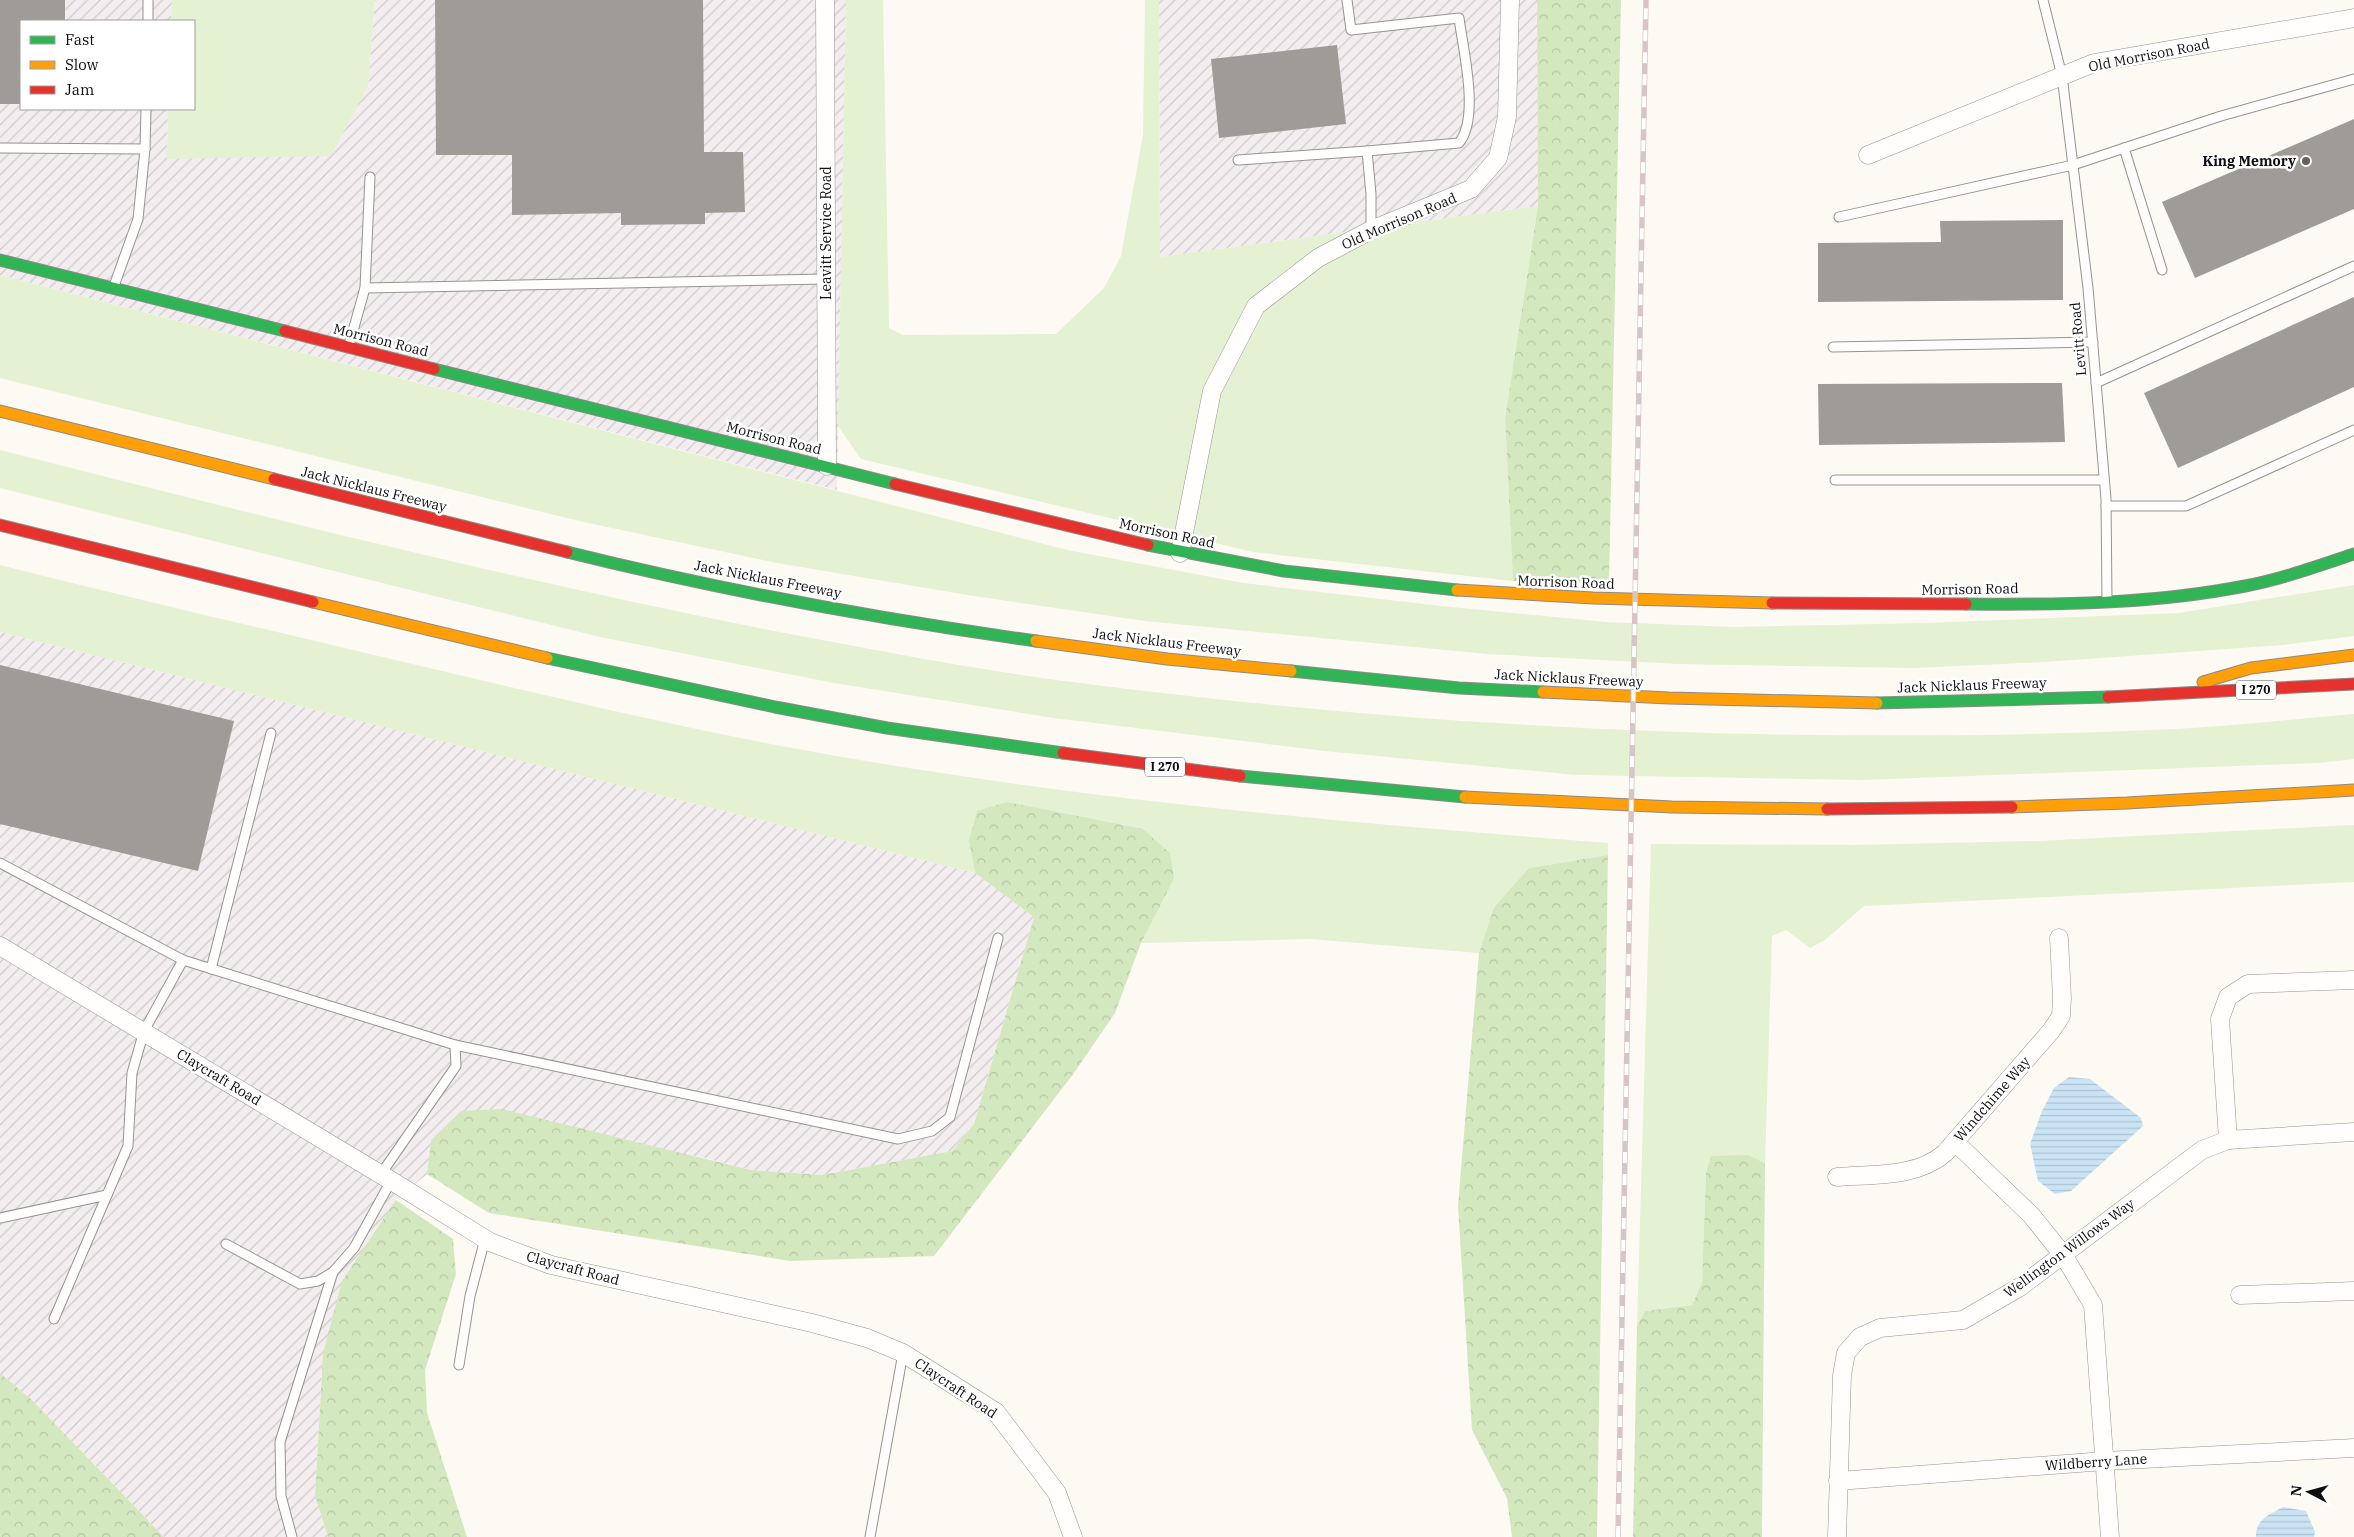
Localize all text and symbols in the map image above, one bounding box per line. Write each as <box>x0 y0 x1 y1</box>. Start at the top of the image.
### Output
legend <box>20 20 195 110</box>
text: Fast <box>65 30 95 49</box>
street label: Old Morrison Road <box>2087 34 2212 76</box>
text: Slow <box>65 55 99 74</box>
text: Jam <box>65 80 94 99</box>
place label: King Memory <box>2202 152 2296 170</box>
marker: King Memory <box>2300 155 2312 167</box>
street label: Leavitt Service Road <box>817 166 835 300</box>
street label: Old Morrison Road <box>1339 188 1460 253</box>
street label: Levitt Road <box>2066 301 2090 377</box>
street label: Morrison Road <box>332 320 431 361</box>
street label: Morrison Road <box>725 418 824 459</box>
street label: Jack Nicklaus Freeway <box>299 462 449 516</box>
street label: Morrison Road <box>1118 514 1217 552</box>
street label: Jack Nicklaus Freeway <box>693 556 843 602</box>
street label: Morrison Road <box>1517 571 1615 593</box>
street label: Morrison Road <box>1921 579 2019 599</box>
street label: Jack Nicklaus Freeway <box>1092 624 1243 660</box>
street label: Jack Nicklaus Freeway <box>1494 665 1644 691</box>
street label: Jack Nicklaus Freeway <box>1897 673 2047 697</box>
road number: I 270 <box>2236 680 2276 700</box>
road number: I 270 <box>1145 758 1185 776</box>
street label: Claycraft Road <box>173 1045 265 1110</box>
street label: Windchime Way <box>1950 1052 2034 1145</box>
street label: Wellington Willows Way <box>2000 1194 2138 1302</box>
street label: Claycraft Road <box>525 1247 622 1289</box>
street label: Claycraft Road <box>911 1354 1001 1422</box>
street label: Wildberry Lane <box>2044 1449 2148 1475</box>
north arrow <box>2284 1467 2334 1517</box>
text: N <box>2287 1484 2306 1497</box>

